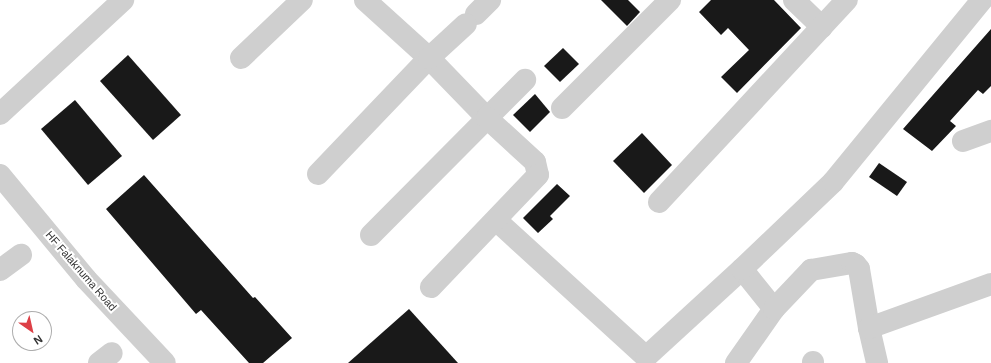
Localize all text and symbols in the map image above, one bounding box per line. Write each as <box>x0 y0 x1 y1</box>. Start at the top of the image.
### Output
street label: HF Falaknuma Road <box>43 228 119 314</box>
north arrow <box>12 311 52 351</box>
text: N <box>32 333 45 347</box>

